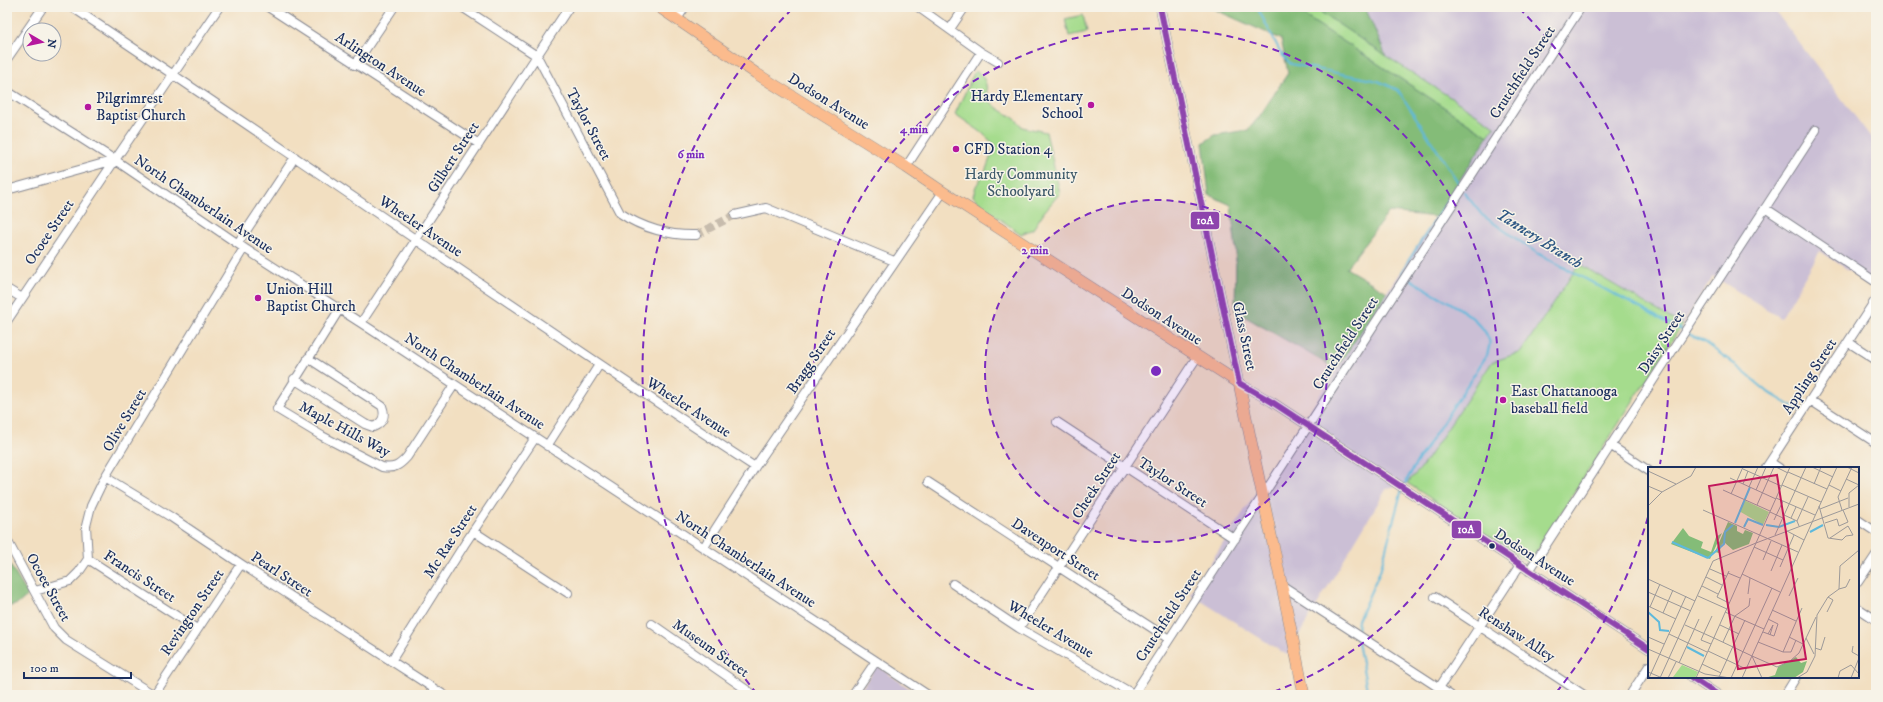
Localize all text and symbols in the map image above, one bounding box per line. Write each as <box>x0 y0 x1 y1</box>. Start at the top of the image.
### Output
north arrow <box>22 22 62 62</box>
street label: Crutchfield Street <box>1485 22 1560 122</box>
street label: Arlington Avenue <box>332 28 430 101</box>
text: N <box>43 38 59 49</box>
street label: Dodson Avenue <box>784 69 873 134</box>
street label: Taylor Street <box>562 85 616 164</box>
place label: Hardy Elementary School <box>970 87 1084 123</box>
place label: Pilgrimrest Baptist Church <box>96 89 186 125</box>
marker: Hardy Elementary School <box>1086 100 1096 110</box>
marker: Pilgrimrest Baptist Church <box>83 102 93 112</box>
street label: Gilbert Street <box>423 118 484 196</box>
text: 4 min <box>899 122 929 137</box>
place label: CFD Station 4 <box>964 140 1053 159</box>
marker: CFD Station 4 <box>951 144 961 154</box>
text: 6 min <box>677 147 705 162</box>
street label: North Chamberlain Avenue <box>130 151 277 258</box>
park label: Hardy Community Schoolyard <box>965 165 1078 201</box>
street label: Wheeler Avenue <box>374 191 466 261</box>
street label: Ocoee Street <box>20 196 79 269</box>
water label: Tannery Branch <box>1493 205 1586 273</box>
line badge: 10A <box>1190 211 1220 230</box>
text: 10A <box>1197 214 1214 228</box>
text: 2 min <box>1022 243 1049 258</box>
place label: Union Hill Baptist Church <box>266 280 356 316</box>
street label: Dodson Avenue <box>1118 283 1206 350</box>
marker: Union Hill Baptist Church <box>253 293 263 303</box>
street label: Crutchfield Street <box>1308 293 1383 393</box>
street label: Glass Street <box>1228 300 1261 373</box>
street label: Daisy Street <box>1634 307 1689 378</box>
street label: Bragg Street <box>783 325 840 398</box>
street label: North Chamberlain Avenue <box>401 329 549 434</box>
street label: Appling Street <box>1778 335 1841 418</box>
centre of rings <box>1149 364 1163 378</box>
street label: Wheeler Avenue <box>642 372 735 442</box>
place label: East Chattanooga baseball field <box>1511 382 1618 418</box>
street label: Olive Street <box>98 385 151 455</box>
marker: East Chattanooga baseball field <box>1498 395 1508 405</box>
street label: Maple Hills Way <box>296 397 395 462</box>
street label: Cheek Street <box>1068 448 1125 522</box>
street label: Taylor Street <box>1134 453 1211 512</box>
inset map <box>1648 467 1859 678</box>
street label: Mc Rae Street <box>419 501 481 582</box>
street label: North Chamberlain Avenue <box>672 507 820 612</box>
street label: Davenport Street <box>1008 514 1104 585</box>
line badge: 10A <box>1451 520 1482 539</box>
text: 10A <box>1458 523 1475 537</box>
street label: Dodson Avenue <box>1491 524 1579 591</box>
unlabelled marker <box>1487 541 1497 551</box>
street label: Francis Street <box>100 546 180 607</box>
street label: Pearl Street <box>247 547 316 601</box>
street label: Ocoee Street <box>22 550 75 625</box>
street label: Revington Street <box>156 565 228 659</box>
street label: Crutchfield Street <box>1131 565 1206 665</box>
street label: Wheeler Avenue <box>1003 596 1097 663</box>
street label: Renshaw Alley <box>1475 603 1559 667</box>
street label: Museum Street <box>669 615 753 682</box>
scale bar <box>24 654 131 680</box>
text: 100 m <box>30 661 59 676</box>

